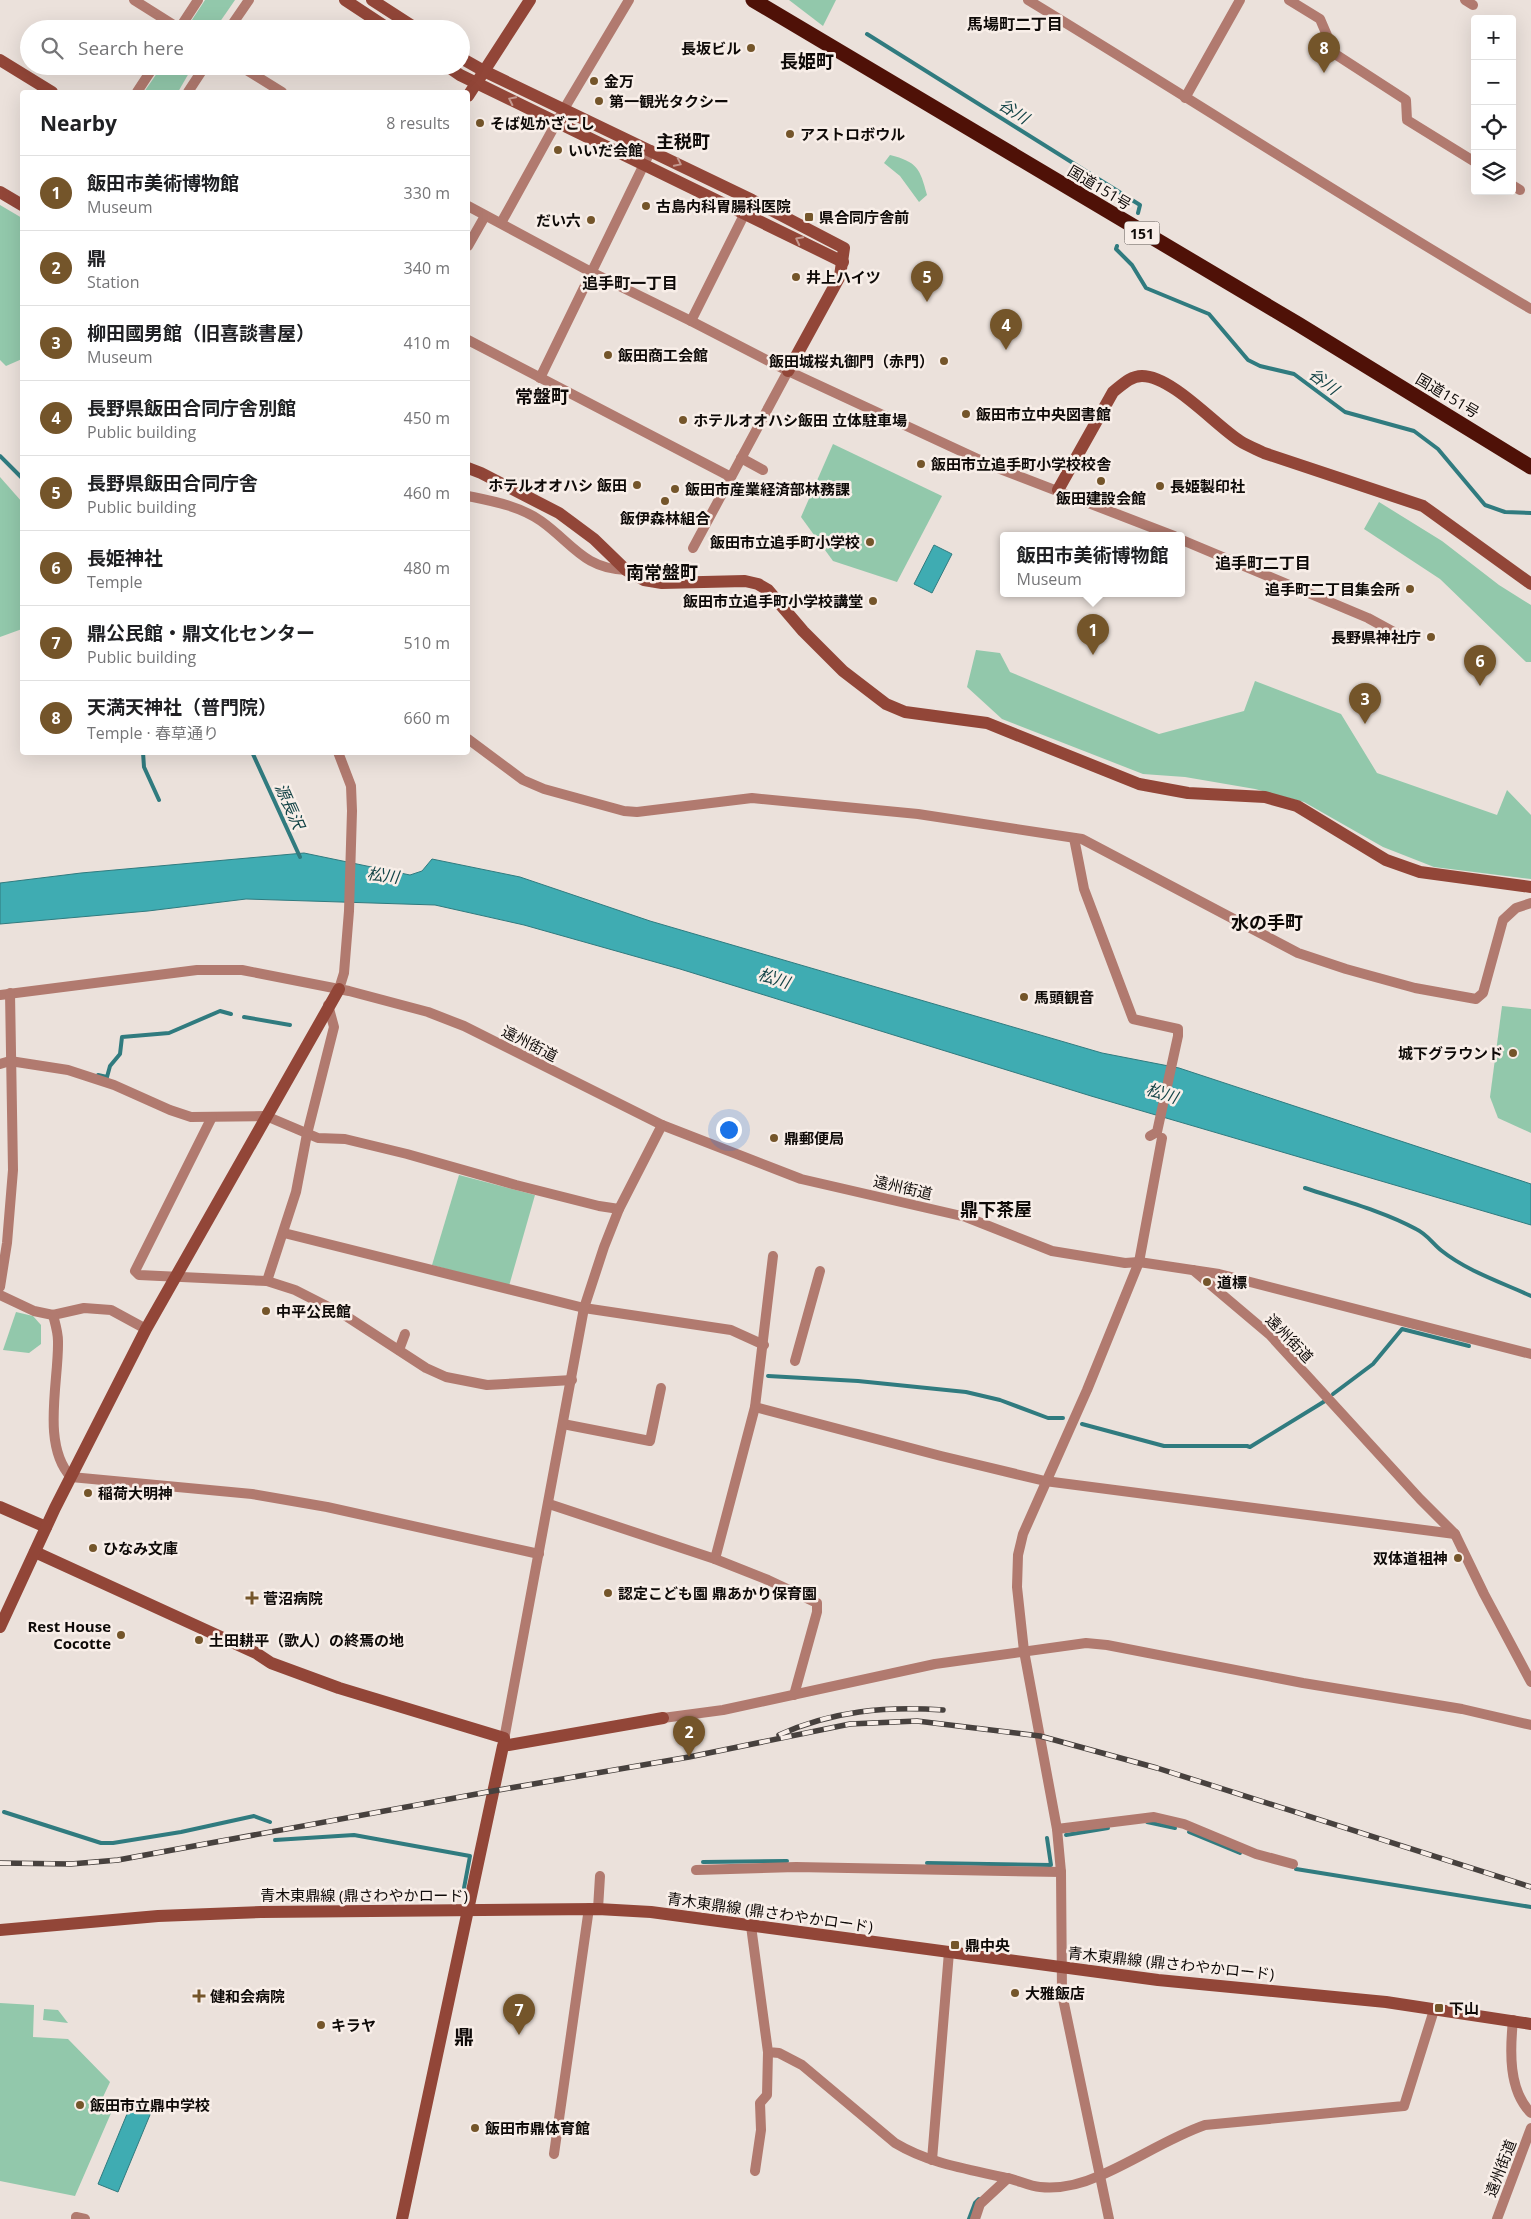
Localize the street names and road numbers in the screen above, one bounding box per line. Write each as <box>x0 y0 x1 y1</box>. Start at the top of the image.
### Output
street label: 国道151号 <box>1065 160 1135 214</box>
road number: 151 <box>1124 222 1160 244</box>
street label: 国道151号 <box>1413 368 1483 422</box>
street label: 遠州街道 <box>499 1020 561 1066</box>
street label: 遠州街道 <box>872 1171 934 1203</box>
street label: 遠州街道 <box>1262 1309 1318 1367</box>
street label: 青木東鼎線 (鼎さわやかロード) <box>260 1885 468 1905</box>
street label: 青木東鼎線 (鼎さわやかロード) <box>666 1888 874 1936</box>
street label: 青木東鼎線 (鼎さわやかロード) <box>1067 1942 1275 1984</box>
street label: 遠州街道 <box>1480 2136 1520 2200</box>

